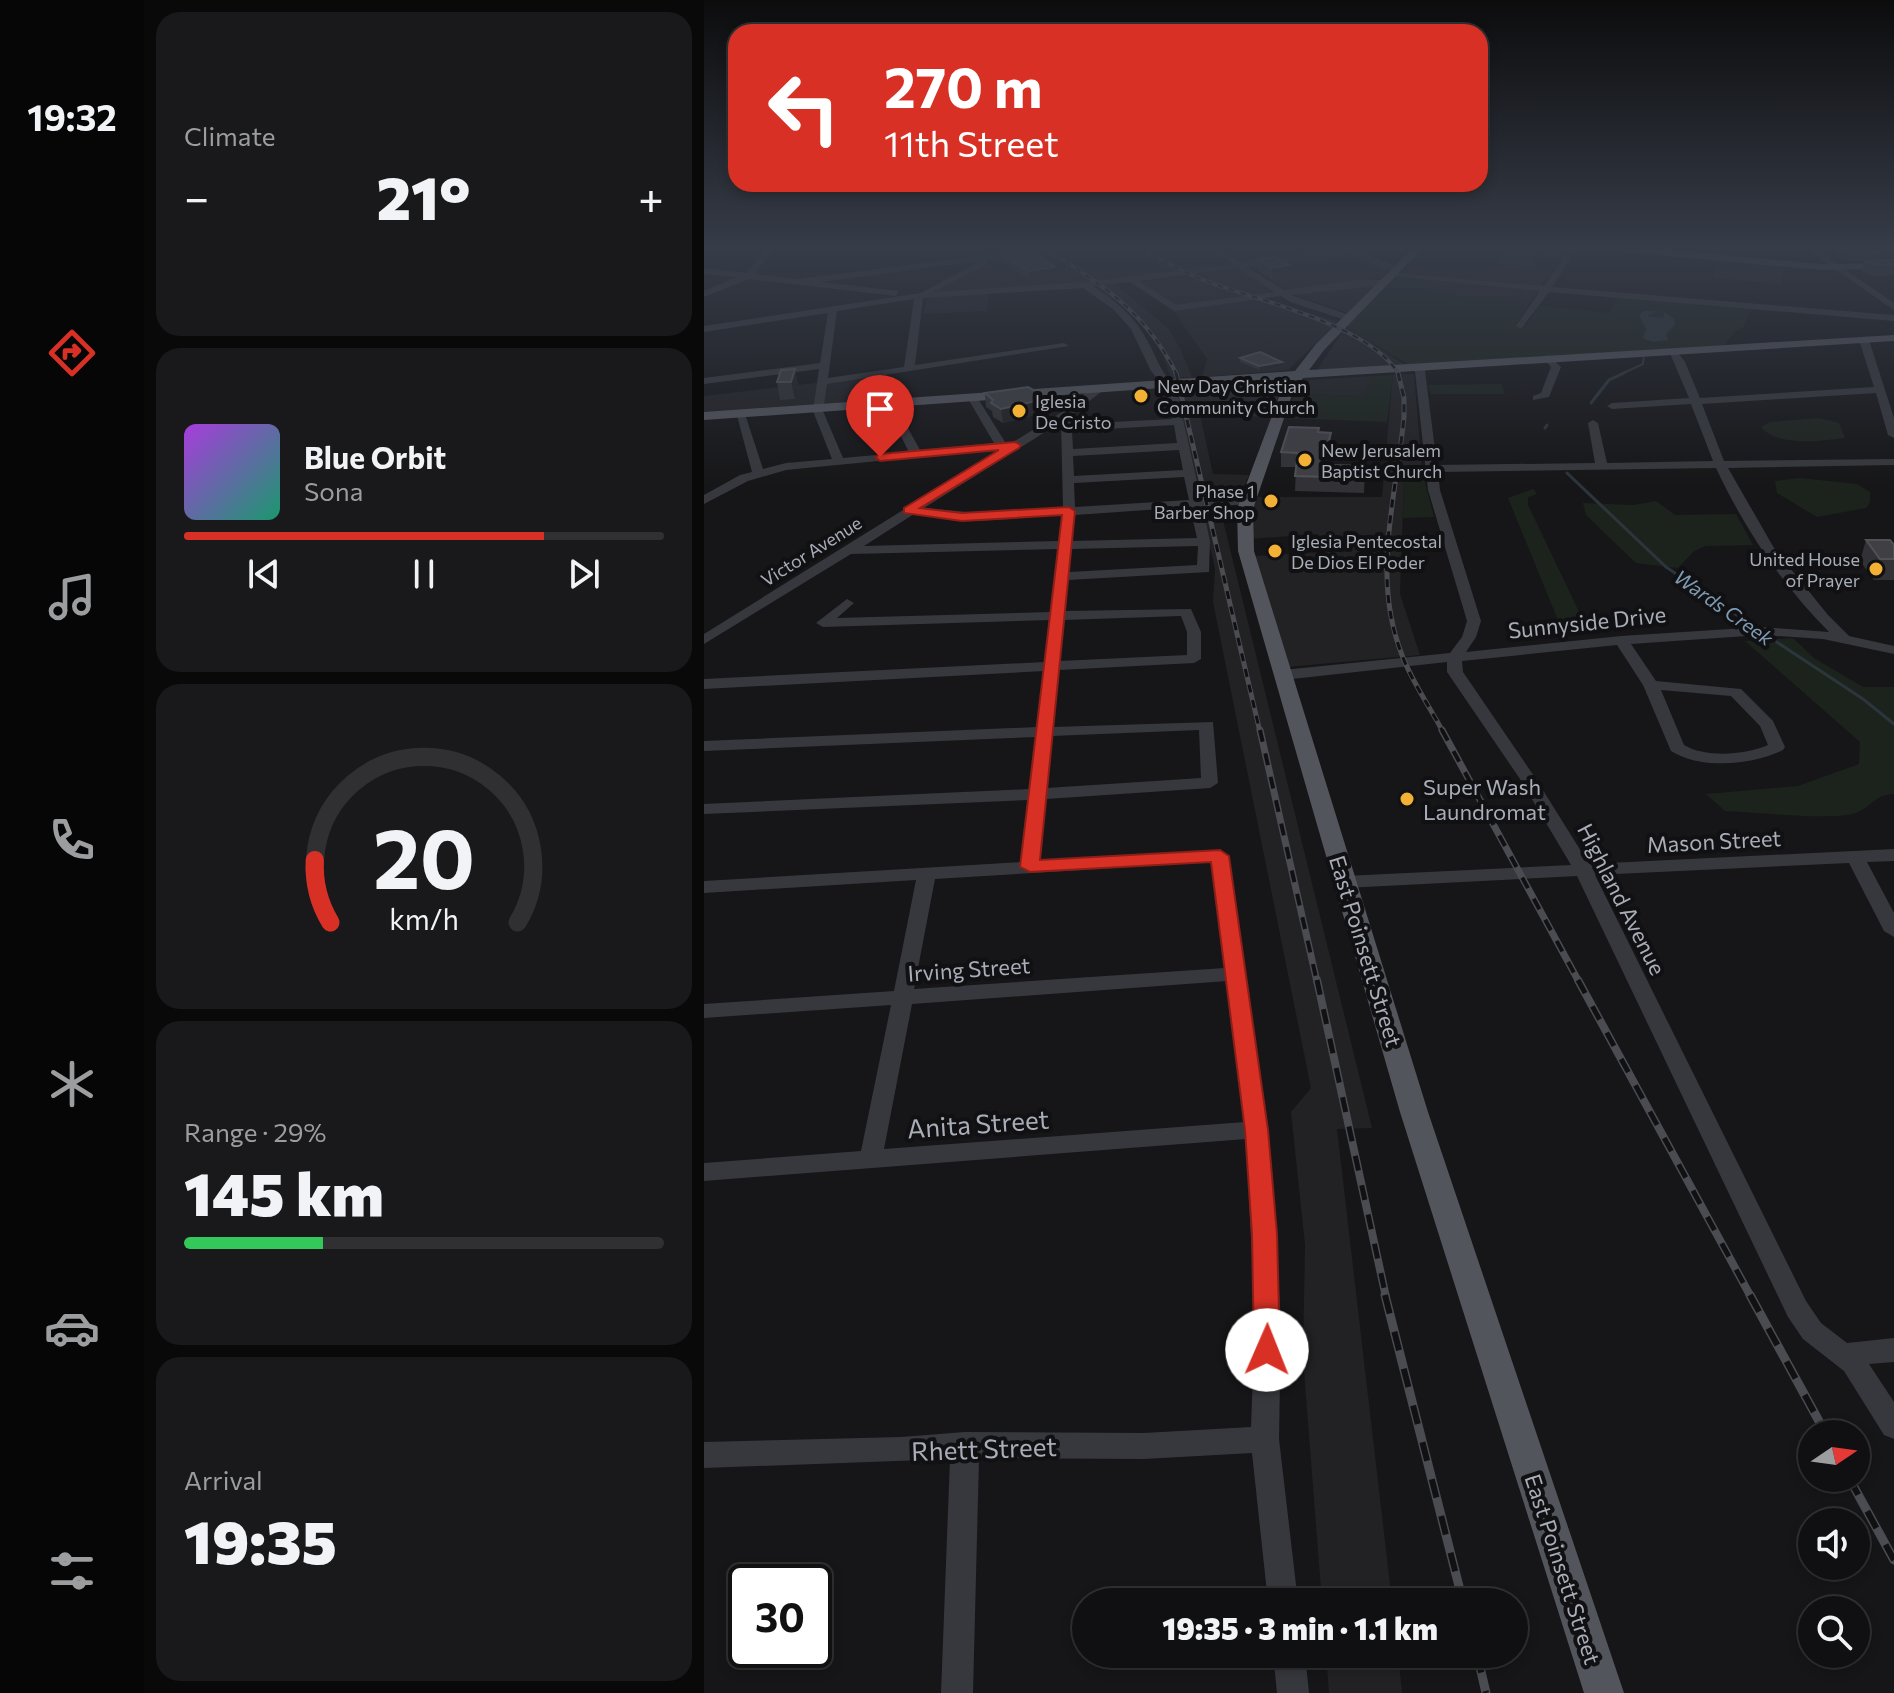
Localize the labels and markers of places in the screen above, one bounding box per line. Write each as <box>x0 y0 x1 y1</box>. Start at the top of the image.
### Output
pin <box>846 375 914 457</box>
place label: New Day Christian Community Church <box>1157 375 1315 418</box>
marker: New Day Christian Community Church <box>1132 387 1150 405</box>
place label: Iglesia De Cristo <box>1035 390 1112 433</box>
marker: Iglesia De Cristo <box>1010 402 1028 420</box>
place label: New Jerusalem Baptist Church <box>1321 439 1442 482</box>
marker: New Jerusalem Baptist Church <box>1296 451 1314 469</box>
place label: Phase 1 Barber Shop <box>1154 480 1255 523</box>
marker: Phase 1 Barber Shop <box>1262 492 1280 510</box>
place label: Iglesia Pentecostal De Dios El Poder <box>1291 530 1442 573</box>
marker: Iglesia Pentecostal De Dios El Poder <box>1266 542 1284 560</box>
place label: United House of Prayer <box>1749 548 1860 591</box>
marker: United House of Prayer <box>1867 560 1885 578</box>
place label: Super Wash Laundromat <box>1423 773 1546 825</box>
marker: Super Wash Laundromat <box>1398 790 1416 808</box>

